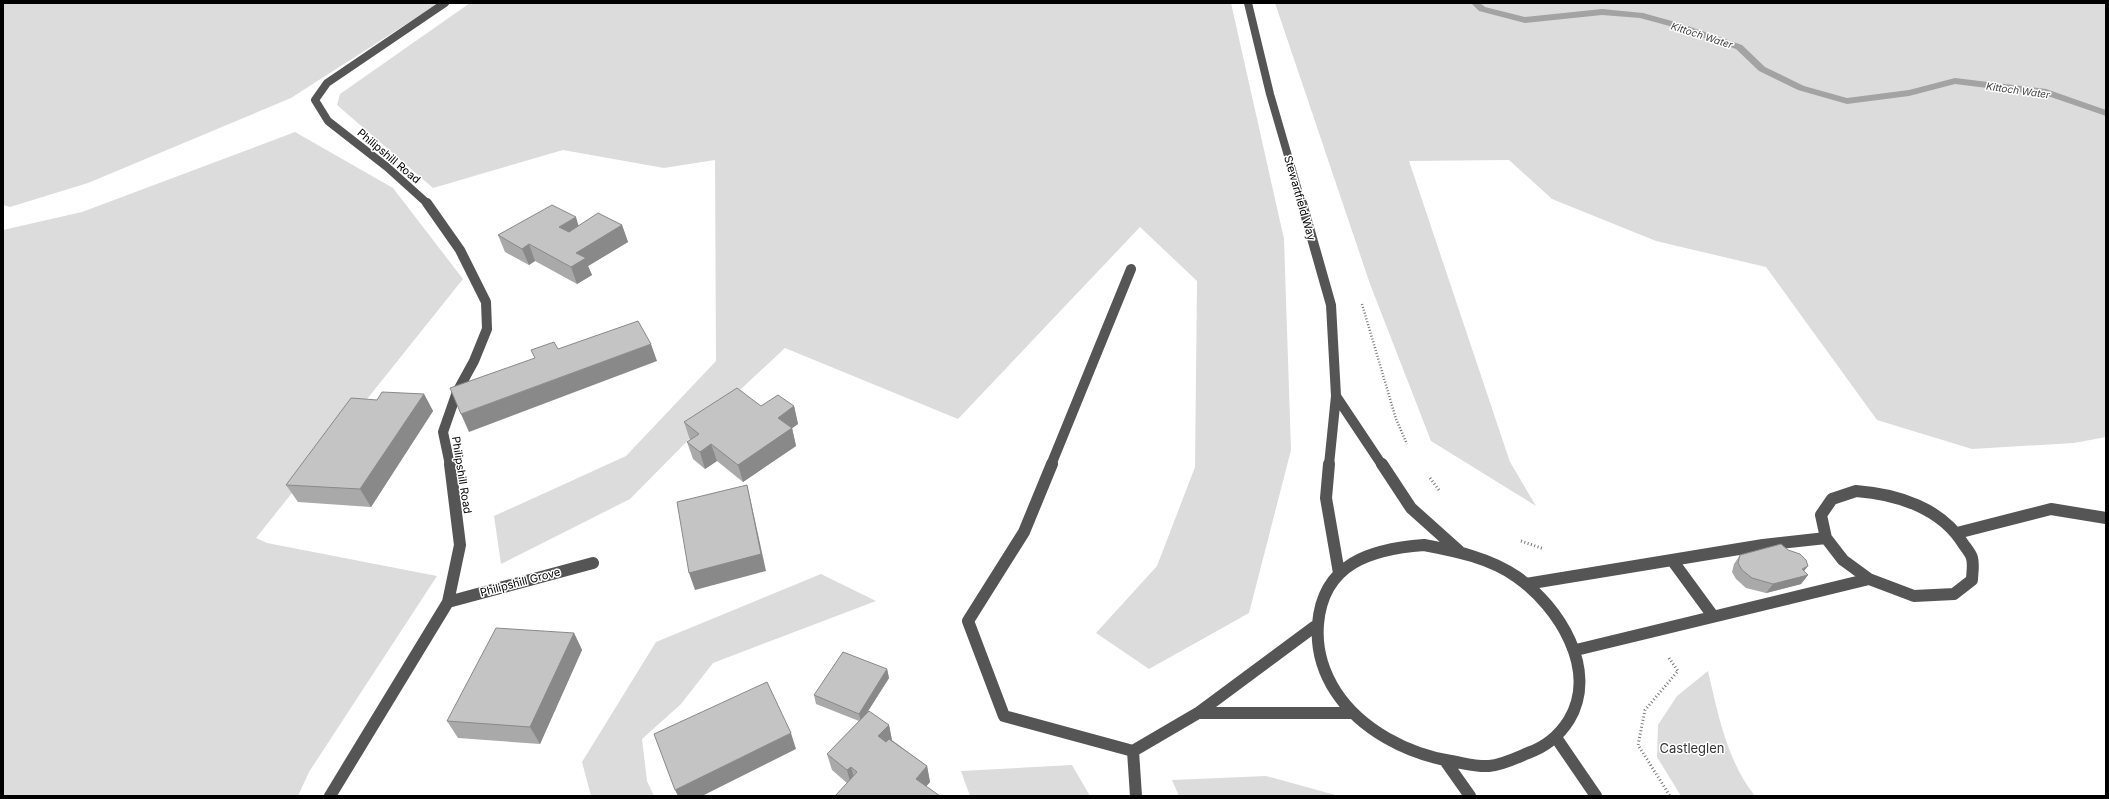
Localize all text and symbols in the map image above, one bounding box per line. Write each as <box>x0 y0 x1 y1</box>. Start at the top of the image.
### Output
water label: Kittoch Water <box>1670 19 1735 51</box>
water label: Kittoch Water <box>1985 80 2051 100</box>
street label: Philipshill Road <box>355 126 423 186</box>
street label: Stewartfield Way <box>1281 154 1319 242</box>
street label: Philipshill Road <box>449 435 475 515</box>
street label: Philipshill Grove <box>478 565 562 599</box>
park label: Castleglen <box>1659 740 1725 756</box>

